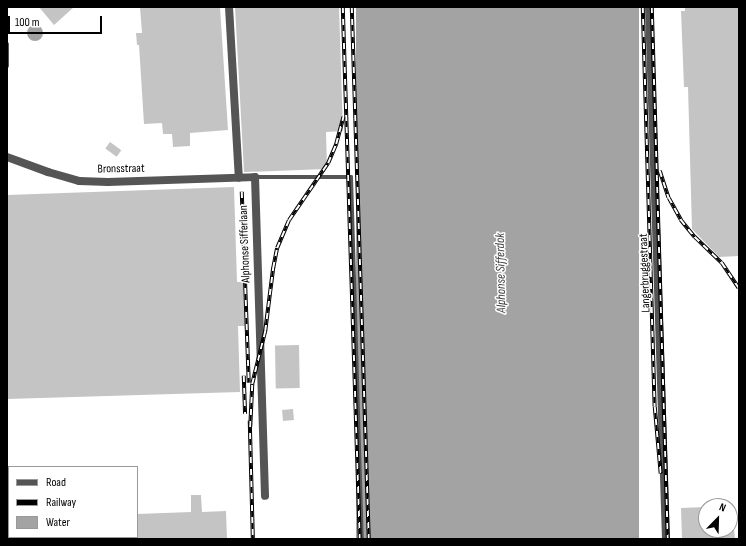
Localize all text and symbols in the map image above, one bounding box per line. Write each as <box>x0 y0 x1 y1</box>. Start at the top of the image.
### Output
scale bar <box>10 8 104 34</box>
text: 100 m <box>15 15 40 30</box>
street label: Bronsstraat <box>97 161 145 177</box>
street label: Alphonse Sifferlaan <box>236 205 254 283</box>
water label: Alphonse Sifferdok <box>493 233 509 313</box>
street label: Langerbruggestraat <box>636 233 654 313</box>
legend <box>8 466 138 538</box>
text: Road <box>46 475 66 490</box>
text: Railway <box>46 495 76 510</box>
north arrow <box>698 498 738 538</box>
text: N <box>717 500 728 515</box>
text: Water <box>46 515 70 530</box>

